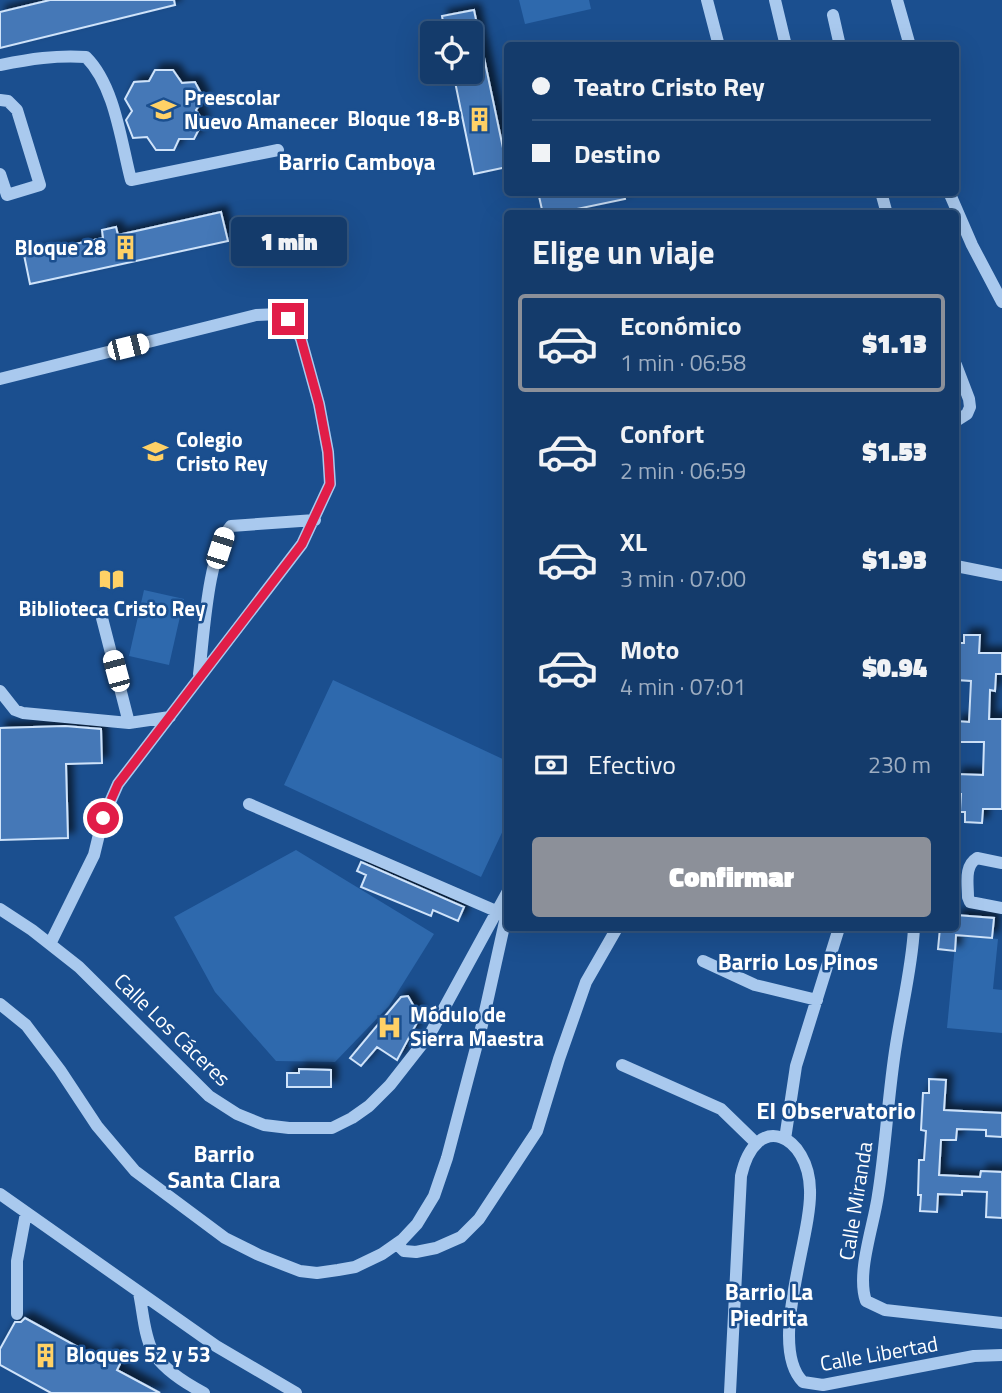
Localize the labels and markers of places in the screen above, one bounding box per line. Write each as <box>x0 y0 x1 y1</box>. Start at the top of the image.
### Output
place label: Preescolar Nuevo Amanecer <box>184 81 338 137</box>
school or university icon: Preescolar Nuevo Amanecer <box>150 96 178 124</box>
place label: Bloque 18-B <box>347 102 460 134</box>
building icon: Bloque 18-B <box>466 105 494 133</box>
place label: Bloque 28 <box>15 231 106 263</box>
building icon: Bloque 28 <box>112 234 140 262</box>
place label: Colegio Cristo Rey <box>176 423 268 479</box>
school or university icon: Colegio Cristo Rey <box>142 438 170 466</box>
library icon: Biblioteca Cristo Rey <box>98 566 126 594</box>
place label: Biblioteca Cristo Rey <box>19 592 206 624</box>
place label: Módulo de Sierra Maestra <box>410 998 544 1054</box>
hospital icon: Módulo de Sierra Maestra <box>376 1013 404 1041</box>
place label: Bloques 52 y 53 <box>66 1338 211 1370</box>
building icon: Bloques 52 y 53 <box>32 1341 60 1369</box>

